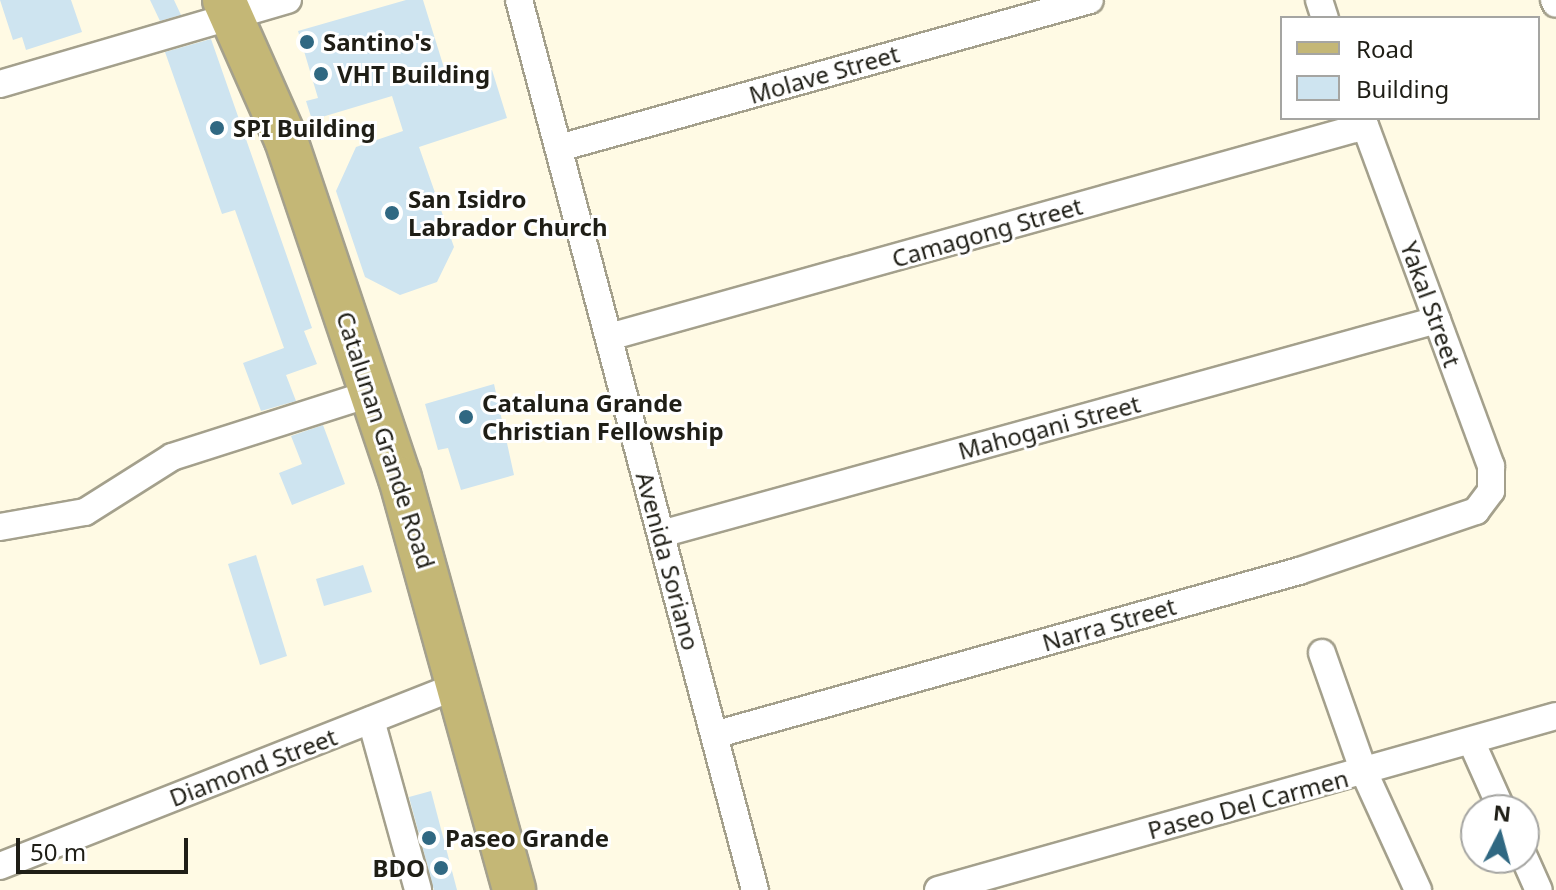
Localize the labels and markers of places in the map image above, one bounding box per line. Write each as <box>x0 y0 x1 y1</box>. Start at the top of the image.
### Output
place label: Santino's <box>323 28 432 56</box>
marker: Santino's <box>298 33 316 51</box>
place label: VHT Building <box>337 60 490 88</box>
marker: VHT Building <box>312 65 330 83</box>
place label: SPI Building <box>233 114 376 142</box>
marker: SPI Building <box>208 119 226 137</box>
place label: San Isidro Labrador Church <box>408 185 608 241</box>
marker: San Isidro Labrador Church <box>383 204 401 222</box>
place label: Cataluna Grande Christian Fellowship <box>482 389 724 445</box>
marker: Cataluna Grande Christian Fellowship <box>457 408 475 426</box>
place label: Paseo Grande <box>445 824 609 852</box>
marker: Paseo Grande <box>420 829 438 847</box>
place label: BDO <box>372 854 425 882</box>
marker: BDO <box>432 859 450 877</box>

